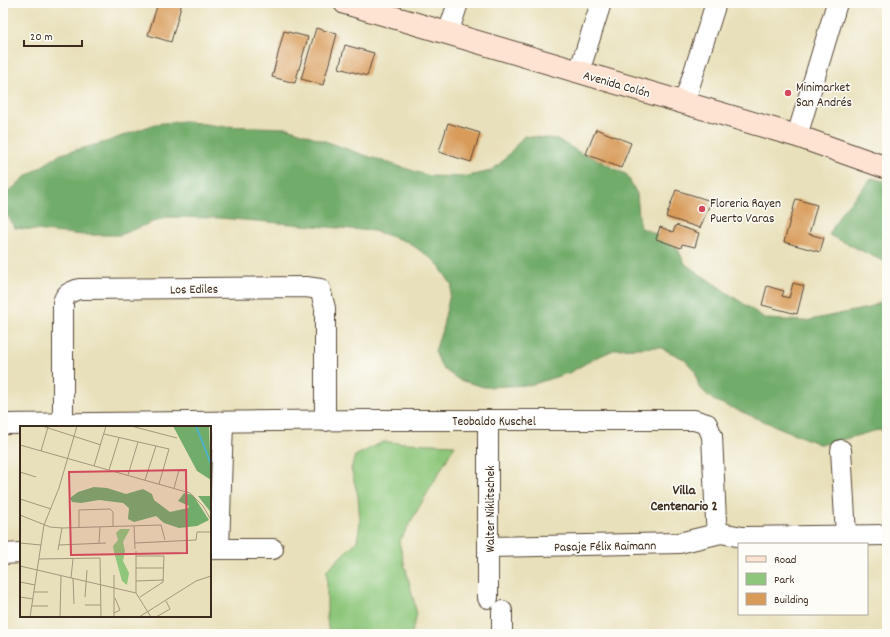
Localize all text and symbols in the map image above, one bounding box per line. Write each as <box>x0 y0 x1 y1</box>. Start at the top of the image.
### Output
scale bar <box>24 22 82 48</box>
text: 20 m <box>30 29 53 46</box>
street label: Avenida Colón <box>581 67 652 104</box>
place label: Minimarket San Andrés <box>796 79 852 113</box>
marker: Minimarket San Andrés <box>783 88 793 98</box>
place label: Floreria Rayen Puerto Varas <box>710 195 781 229</box>
marker: Floreria Rayen Puerto Varas <box>697 204 707 214</box>
street label: Los Ediles <box>170 281 218 300</box>
street label: Teobaldo Kuschel <box>452 413 536 432</box>
inset map <box>20 426 211 617</box>
street label: Walter Niklitschek <box>482 465 501 553</box>
district label: Villa Centenario 2 <box>650 481 718 517</box>
street label: Pasaje Félix Raimann <box>554 537 656 558</box>
legend <box>738 543 868 615</box>
text: Road <box>774 552 796 569</box>
text: Park <box>774 572 795 589</box>
text: Building <box>774 592 809 609</box>

